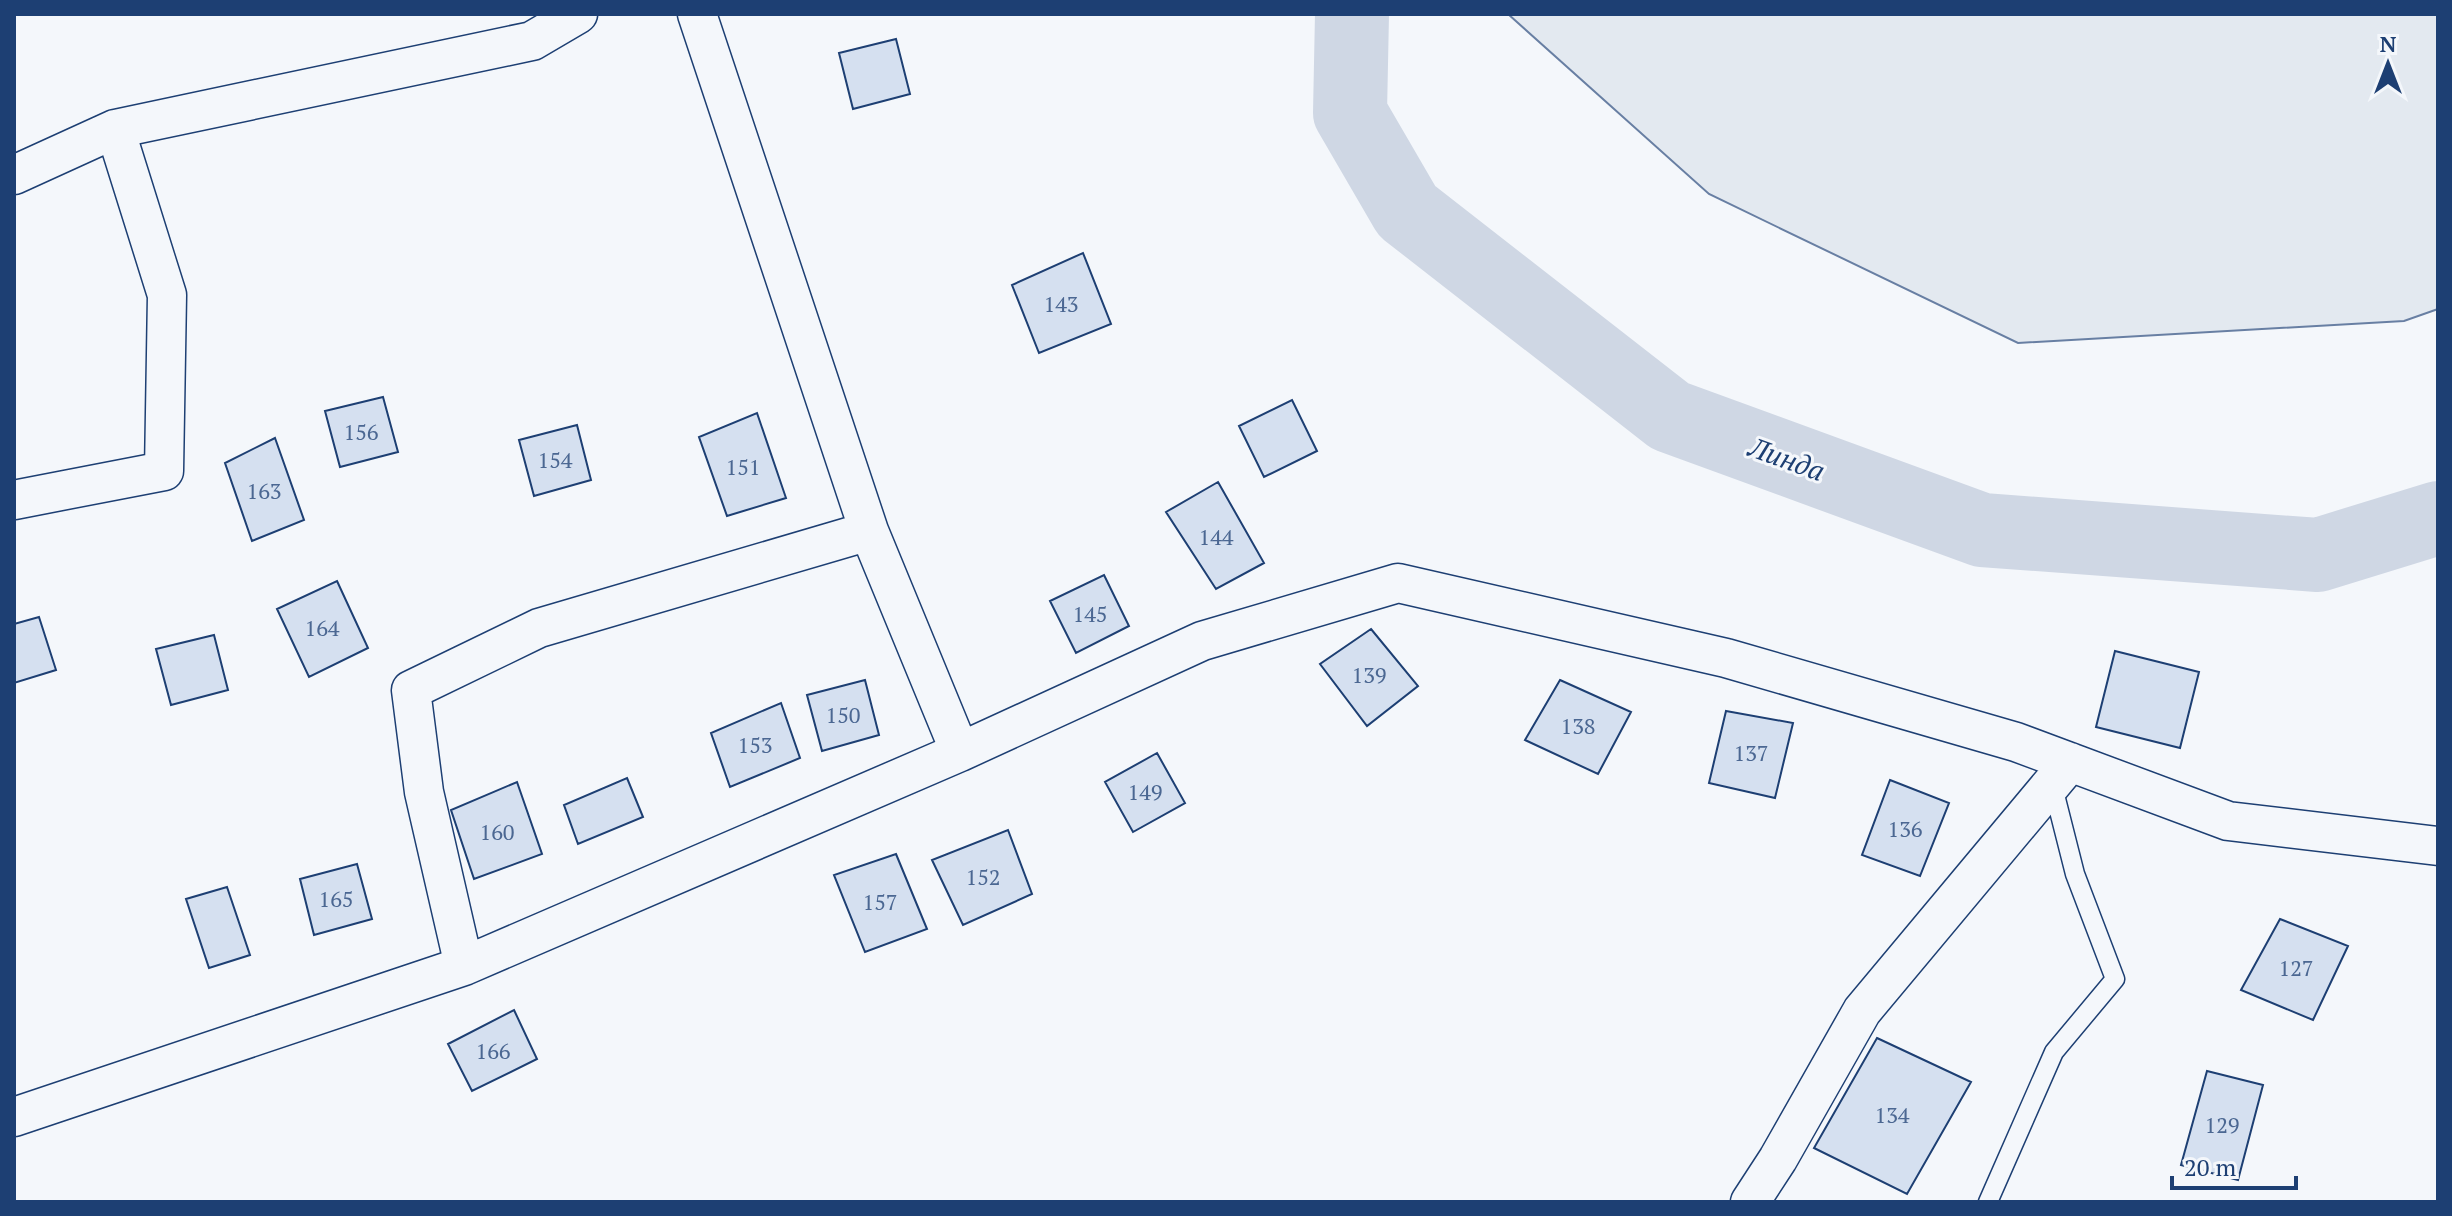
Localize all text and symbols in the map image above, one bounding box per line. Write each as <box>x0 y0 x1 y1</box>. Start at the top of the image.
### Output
north arrow <box>2348 24 2428 104</box>
text: N <box>2380 29 2397 58</box>
house number: 143 <box>1043 289 1079 318</box>
house number: 156 <box>343 417 379 446</box>
water label: Линда <box>1743 427 1830 489</box>
house number: 154 <box>537 445 573 474</box>
house number: 151 <box>725 452 761 481</box>
house number: 163 <box>246 476 282 505</box>
house number: 144 <box>1198 522 1234 551</box>
house number: 145 <box>1072 599 1108 628</box>
house number: 164 <box>304 613 340 642</box>
house number: 139 <box>1351 660 1387 689</box>
house number: 150 <box>825 700 861 729</box>
house number: 138 <box>1560 711 1596 740</box>
house number: 153 <box>737 730 773 759</box>
house number: 137 <box>1733 738 1769 767</box>
house number: 149 <box>1127 777 1163 806</box>
house number: 136 <box>1887 814 1923 843</box>
house number: 160 <box>479 817 515 846</box>
house number: 152 <box>965 862 1001 891</box>
house number: 165 <box>318 884 354 913</box>
house number: 157 <box>862 887 898 916</box>
house number: 127 <box>2278 953 2314 982</box>
house number: 166 <box>475 1036 511 1065</box>
house number: 134 <box>1874 1100 1910 1129</box>
house number: 129 <box>2204 1110 2240 1139</box>
scale bar <box>2172 1140 2296 1190</box>
text: 20 m <box>2184 1151 2236 1183</box>

